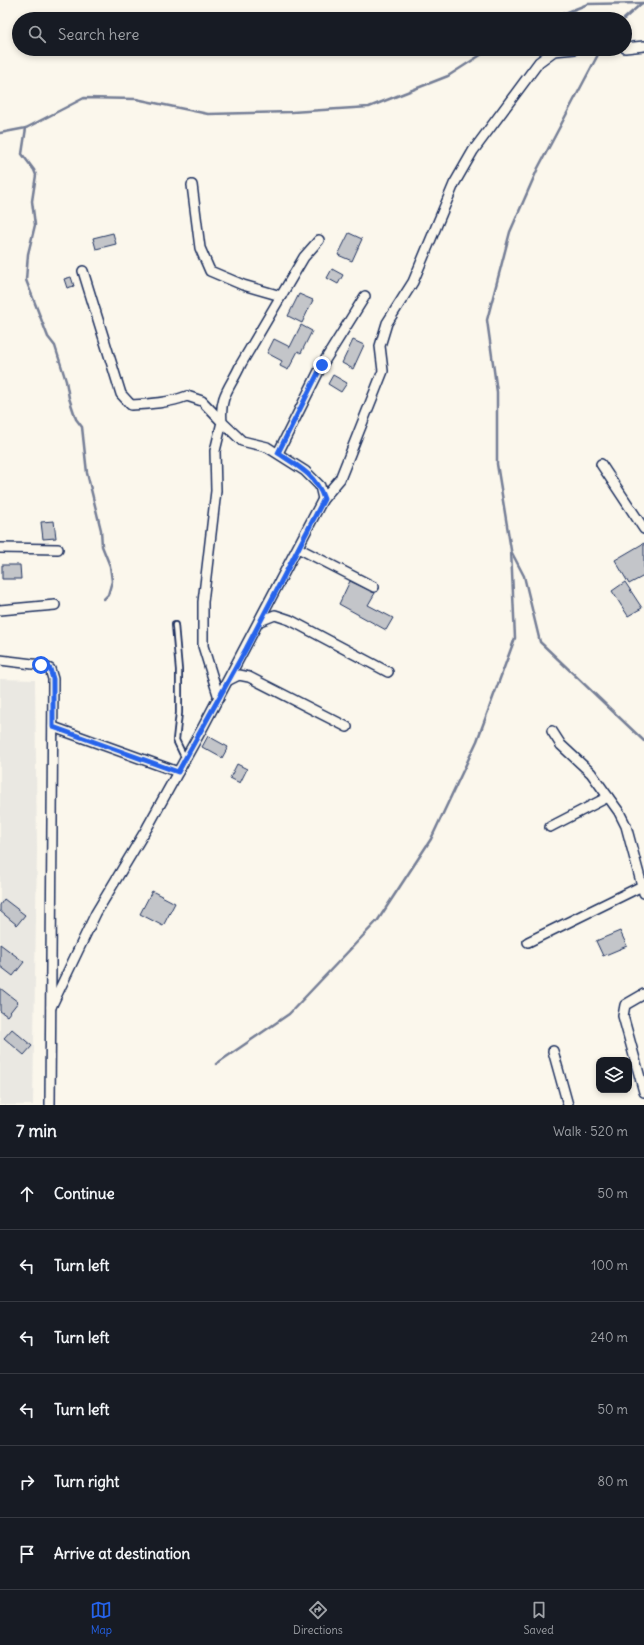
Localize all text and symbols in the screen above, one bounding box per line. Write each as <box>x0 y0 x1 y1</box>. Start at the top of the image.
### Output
search box <box>12 12 632 56</box>
icon: search <box>26 23 48 45</box>
text: Search here <box>58 25 139 44</box>
route end <box>313 356 331 374</box>
route start <box>32 656 50 674</box>
map controls <box>596 1057 632 1093</box>
button: layers <box>596 1057 632 1093</box>
text: 7 min <box>16 1120 57 1142</box>
text: Walk · 520 m <box>553 1123 628 1140</box>
icon: ahead <box>16 1183 38 1205</box>
text: Continue <box>54 1184 115 1203</box>
text: 50 m <box>597 1185 628 1202</box>
icon: left <box>16 1255 38 1277</box>
text: Turn left <box>54 1256 109 1275</box>
text: 100 m <box>591 1257 628 1274</box>
icon: left <box>16 1327 38 1349</box>
text: Turn left <box>54 1328 109 1347</box>
text: 240 m <box>591 1329 628 1346</box>
icon: left <box>16 1399 38 1421</box>
text: Turn left <box>54 1400 109 1419</box>
text: 50 m <box>597 1401 628 1418</box>
icon: right <box>16 1471 38 1493</box>
text: Turn right <box>54 1472 119 1491</box>
text: 80 m <box>597 1473 628 1490</box>
icon: arrive <box>16 1543 38 1565</box>
text: Arrive at destination <box>54 1544 190 1563</box>
tab: Map <box>90 1599 112 1637</box>
tab: Directions <box>293 1599 343 1637</box>
tab: Saved <box>523 1599 554 1637</box>

